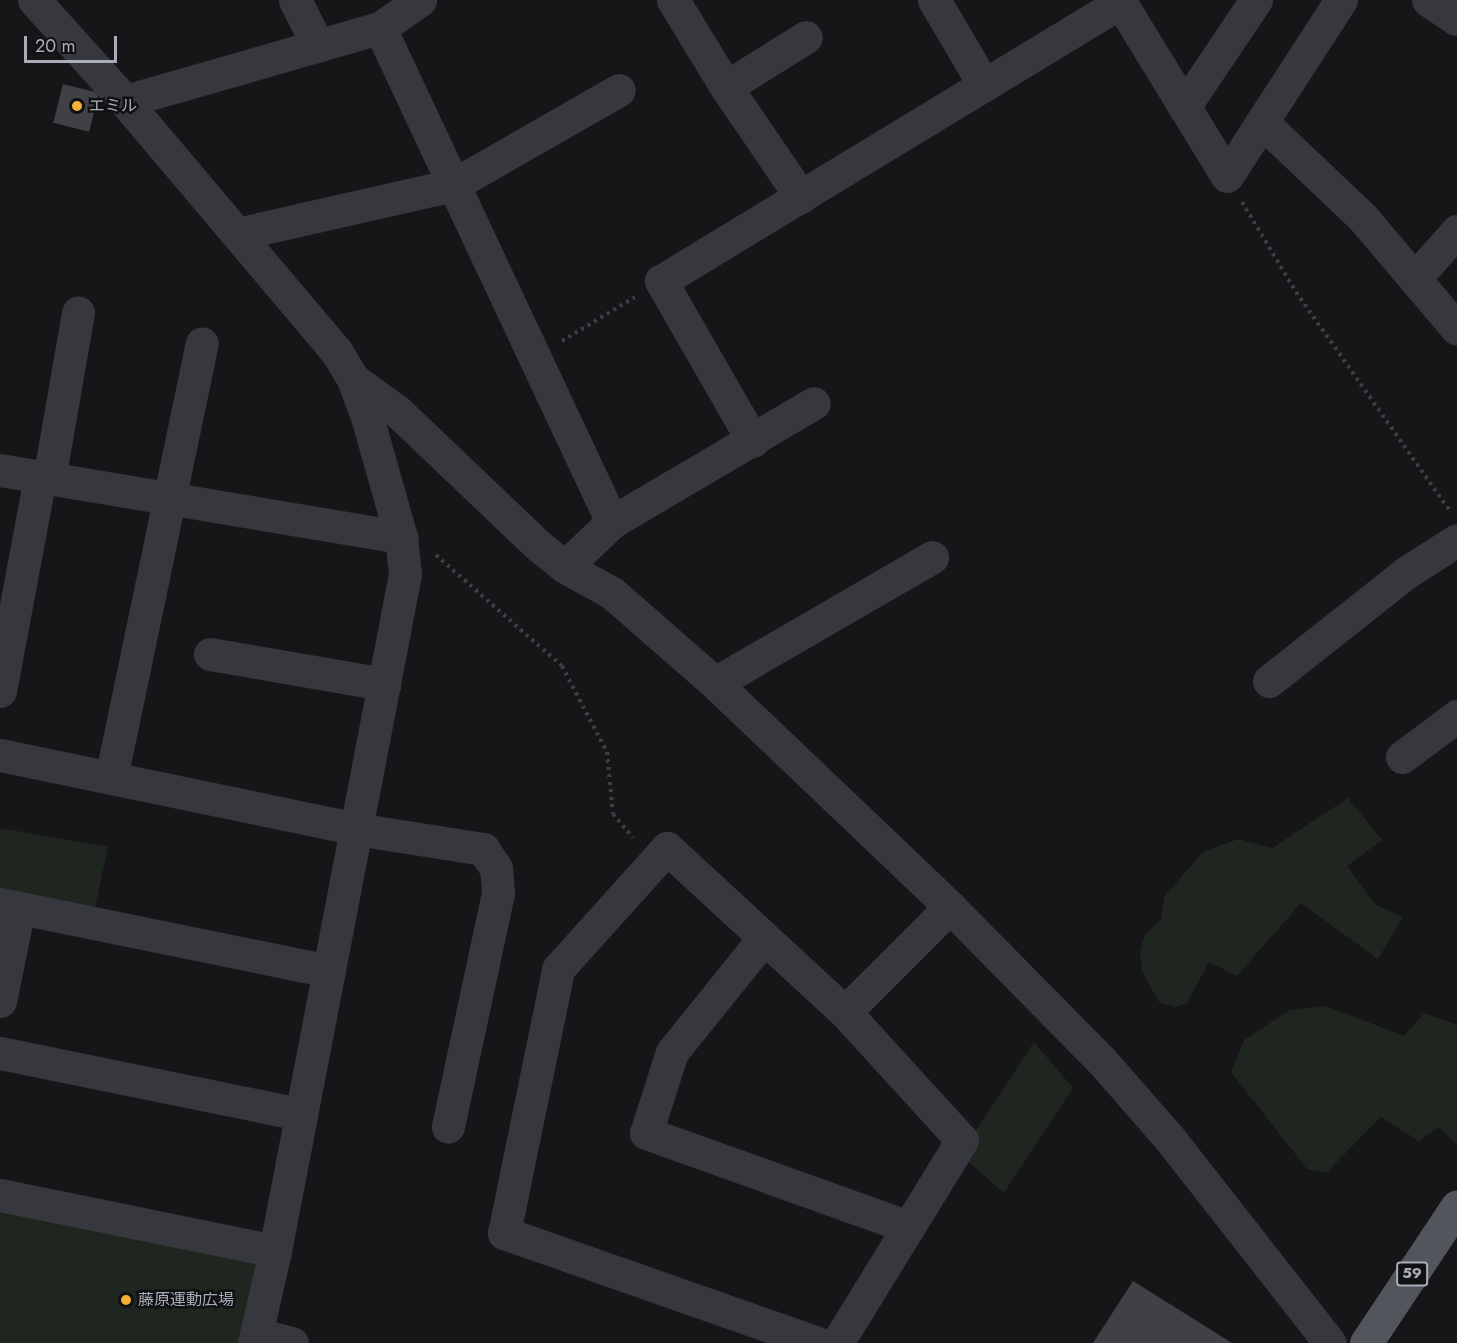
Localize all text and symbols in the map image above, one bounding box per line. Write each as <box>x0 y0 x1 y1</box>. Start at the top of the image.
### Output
scale bar <box>27 24 120 62</box>
text: 20 m <box>35 33 75 59</box>
place label: エミル <box>89 96 137 116</box>
marker: エミル <box>70 99 84 113</box>
road number: 59 <box>1396 1262 1428 1286</box>
place label: 藤原運動広場 <box>138 1290 234 1310</box>
marker: 藤原運動広場 <box>119 1293 133 1307</box>

